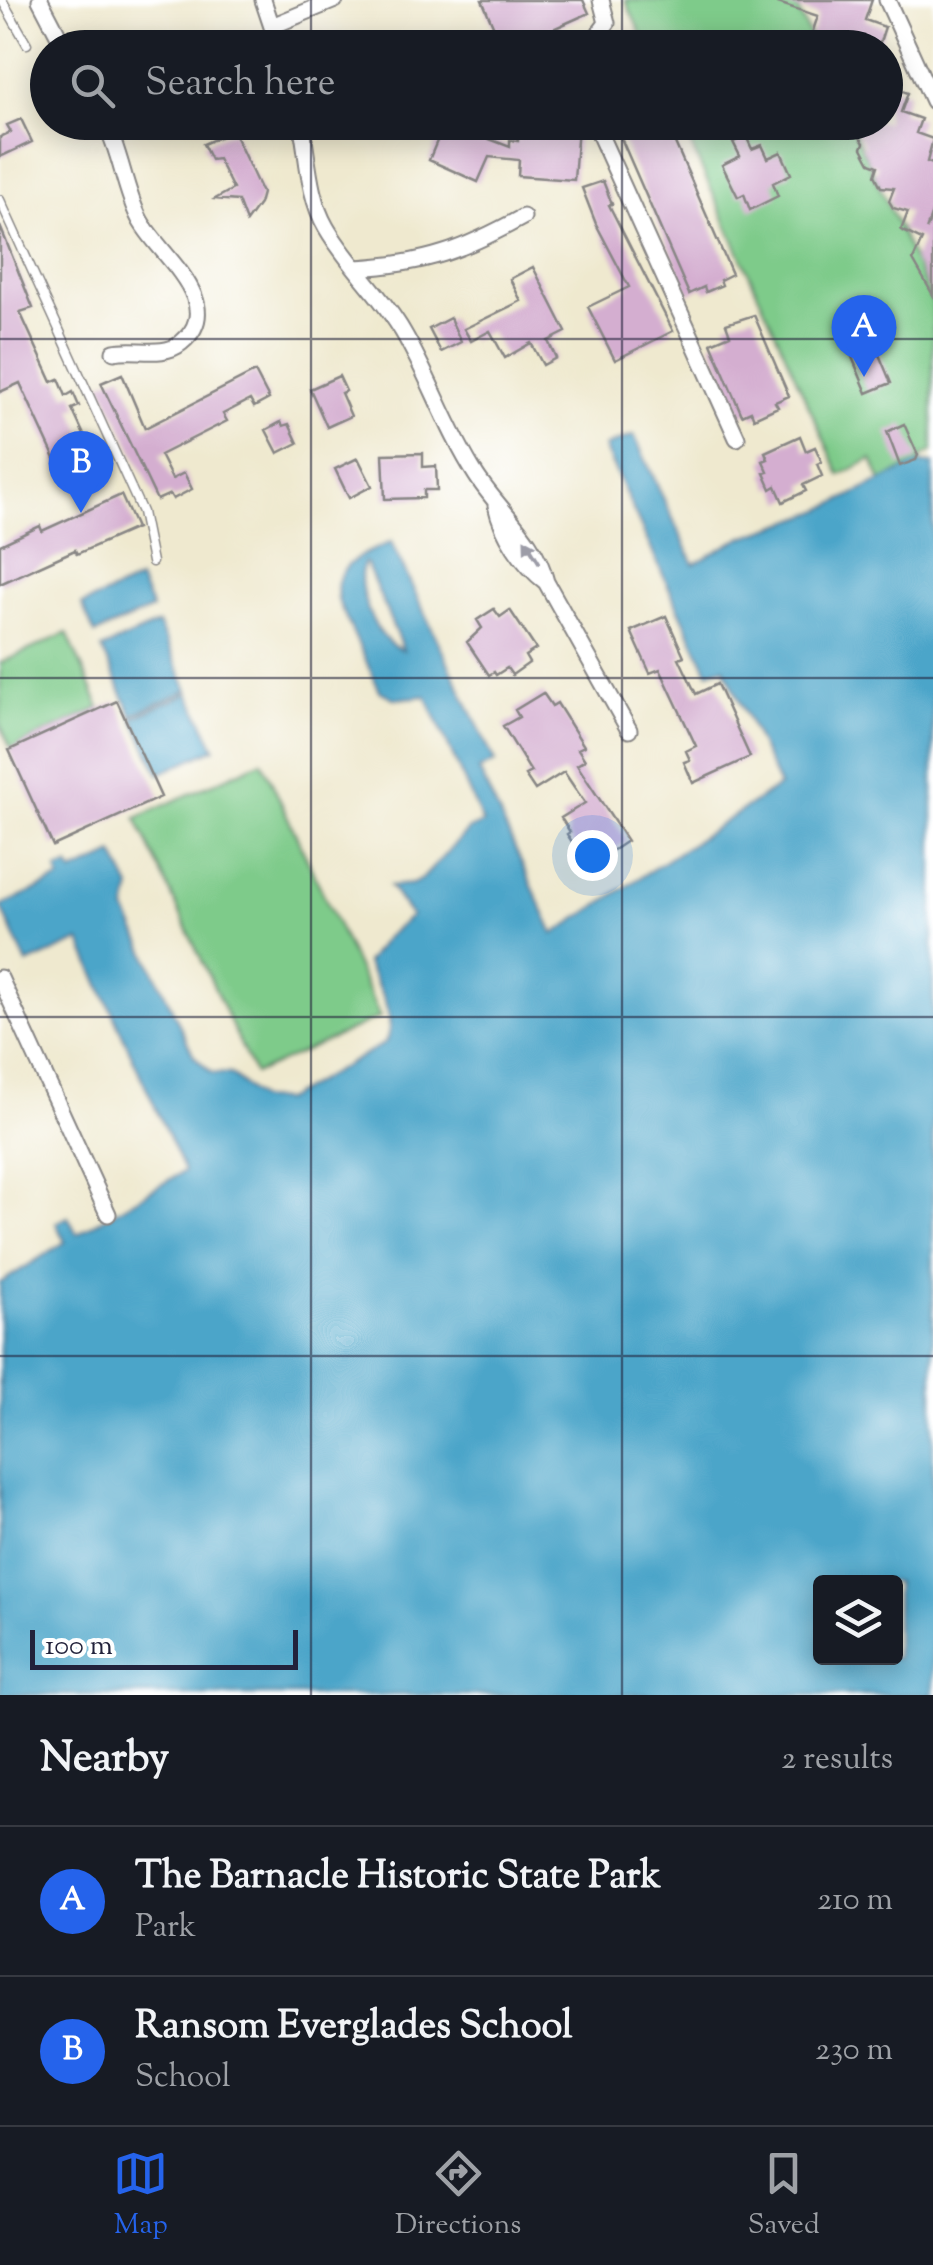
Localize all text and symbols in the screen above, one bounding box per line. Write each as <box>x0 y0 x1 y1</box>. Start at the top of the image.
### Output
search box <box>30 30 903 140</box>
icon: search <box>65 58 120 113</box>
text: Search here <box>145 58 336 112</box>
pin: A <box>832 294 896 377</box>
pin: B <box>48 430 114 513</box>
one-way arrow <box>524 537 541 565</box>
your location <box>567 830 618 881</box>
map controls <box>813 1575 903 1665</box>
button: layers <box>813 1575 903 1665</box>
scale bar <box>30 1625 298 1670</box>
text: 100 m <box>45 1627 113 1667</box>
text: Nearby <box>40 1730 169 1790</box>
text: 2 results <box>781 1737 893 1783</box>
text: The Barnacle Historic State Park <box>135 1851 661 1905</box>
text: A <box>60 1878 85 1924</box>
text: 210 m <box>817 1878 893 1924</box>
text: Park <box>135 1905 196 1951</box>
text: Ransom Everglades School <box>135 2001 573 2055</box>
text: B <box>62 2028 83 2074</box>
text: 230 m <box>815 2028 893 2074</box>
text: School <box>135 2055 231 2101</box>
tab: Map <box>113 2146 168 2246</box>
tab: Directions <box>395 2146 521 2246</box>
tab: Saved <box>748 2146 820 2246</box>

